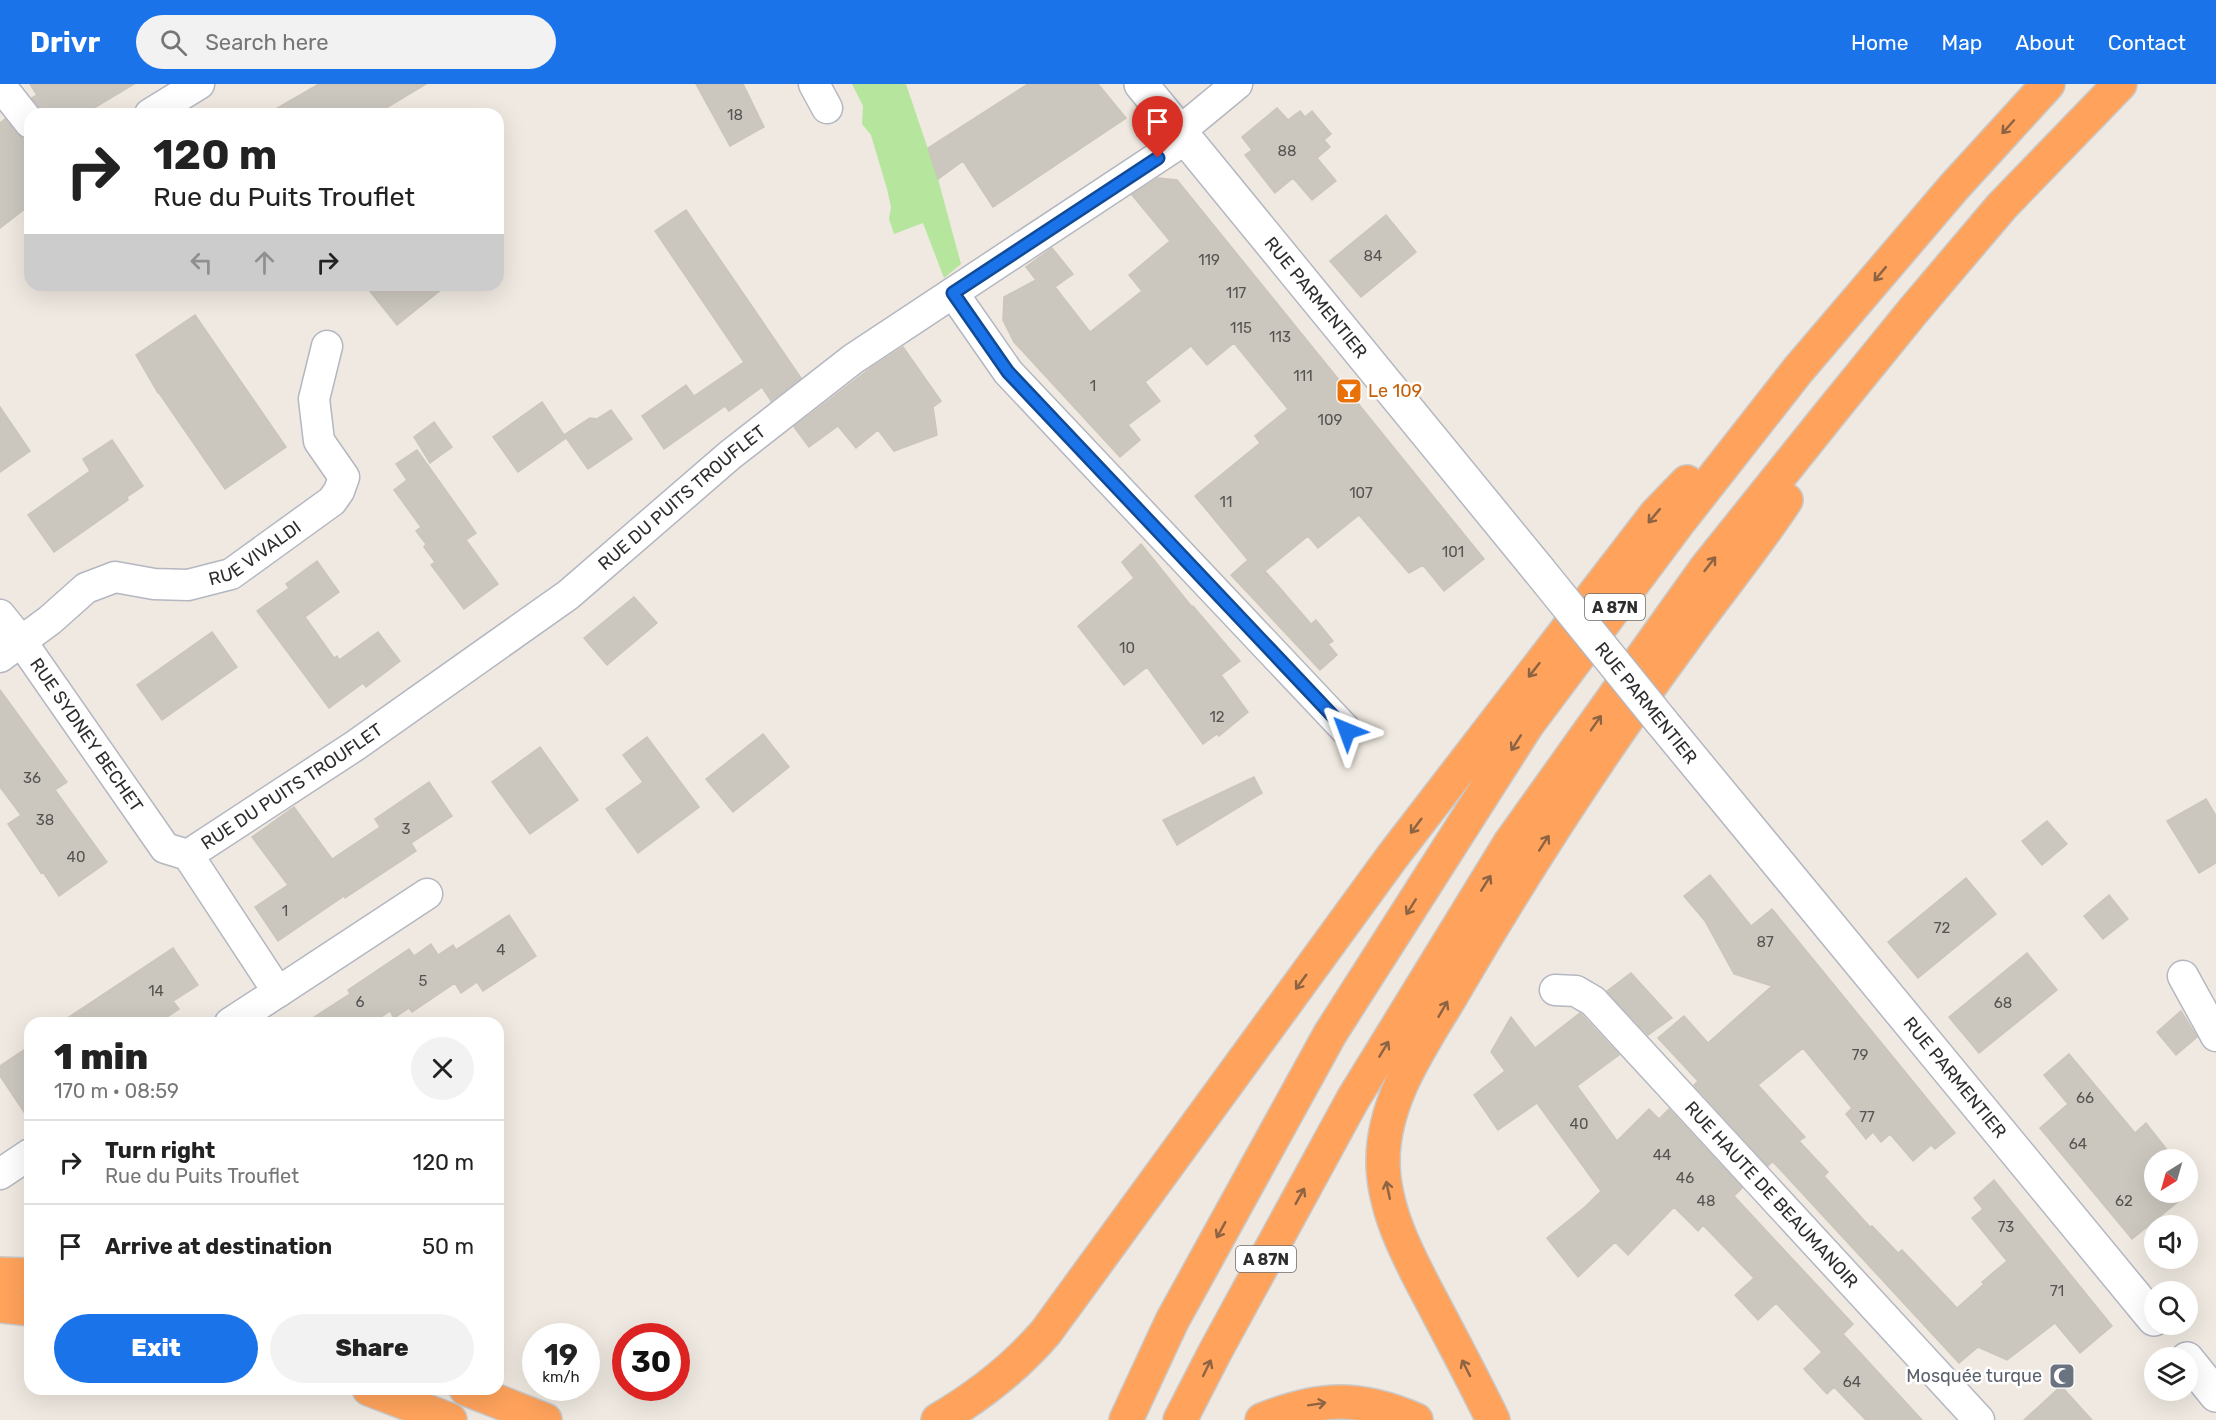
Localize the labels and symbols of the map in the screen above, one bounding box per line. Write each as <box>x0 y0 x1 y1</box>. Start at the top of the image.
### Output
pin <box>1132 96 1183 158</box>
house number: 18 <box>727 106 743 124</box>
one-way arrow <box>2001 119 2015 134</box>
house number: 88 <box>1277 142 1297 160</box>
street label: RUE PARMENTIER <box>1260 232 1372 363</box>
house number: 84 <box>1364 247 1382 265</box>
house number: 119 <box>1198 251 1220 269</box>
one-way arrow <box>1873 266 1887 281</box>
house number: 117 <box>1226 284 1247 302</box>
house number: 115 <box>1230 319 1252 337</box>
house number: 113 <box>1269 328 1291 346</box>
house number: 111 <box>1293 367 1313 385</box>
bar icon: Le 109 <box>1334 376 1364 406</box>
house number: 1 <box>1090 377 1096 395</box>
place label: Le 109 <box>1368 380 1422 402</box>
house number: 109 <box>1318 411 1343 429</box>
street label: RUE DU PUITS TROUFLET <box>594 420 770 575</box>
house number: 107 <box>1349 484 1373 502</box>
house number: 11 <box>1220 493 1232 511</box>
one-way arrow <box>1647 508 1661 523</box>
street label: RUE VIVALDI <box>206 516 305 590</box>
house number: 101 <box>1442 543 1464 561</box>
one-way arrow <box>1703 556 1716 572</box>
road number: A 87N <box>1585 594 1645 620</box>
street label: RUE PARMENTIER <box>1590 638 1702 768</box>
house number: 10 <box>1119 639 1135 657</box>
street label: RUE SYDNEY BECHET <box>25 654 148 816</box>
one-way arrow <box>1528 662 1541 678</box>
position arrow <box>1315 699 1379 763</box>
house number: 12 <box>1209 708 1225 726</box>
one-way arrow <box>1590 715 1602 731</box>
street label: RUE DU PUITS TROUFLET <box>197 719 387 854</box>
one-way arrow <box>1509 734 1521 751</box>
house number: 36 <box>23 769 41 787</box>
house number: 38 <box>36 811 54 829</box>
one-way arrow <box>1410 817 1423 833</box>
house number: 3 <box>401 820 411 838</box>
one-way arrow <box>1538 834 1551 851</box>
house number: 40 <box>67 848 85 866</box>
one-way arrow <box>1480 875 1492 892</box>
one-way arrow <box>1404 898 1416 915</box>
house number: 1 <box>282 902 288 920</box>
house number: 72 <box>1934 919 1950 937</box>
house number: 87 <box>1756 933 1774 951</box>
house number: 4 <box>496 941 506 959</box>
house number: 5 <box>419 972 428 990</box>
one-way arrow <box>1294 974 1307 990</box>
house number: 14 <box>148 982 164 1000</box>
house number: 6 <box>355 993 365 1011</box>
house number: 68 <box>1994 994 2012 1012</box>
one-way arrow <box>1438 1001 1450 1018</box>
street label: RUE PARMENTIER <box>1899 1013 2011 1143</box>
one-way arrow <box>1378 1041 1390 1058</box>
house number: 79 <box>1852 1046 1868 1064</box>
house number: 66 <box>2076 1089 2094 1107</box>
street label: RUE HAUTE DE BEAUMANOIR <box>1680 1097 1863 1293</box>
house number: 77 <box>1859 1108 1875 1126</box>
house number: 40 <box>1570 1115 1588 1133</box>
house number: 64 <box>2069 1135 2087 1153</box>
house number: 44 <box>1653 1146 1671 1164</box>
north arrow <box>2144 1149 2198 1203</box>
house number: 46 <box>1676 1169 1694 1187</box>
one-way arrow <box>1381 1181 1393 1200</box>
one-way arrow <box>1295 1188 1306 1206</box>
house number: 48 <box>1697 1192 1715 1210</box>
house number: 62 <box>2115 1192 2133 1210</box>
house number: 73 <box>1998 1218 2014 1236</box>
one-way arrow <box>1215 1221 1227 1238</box>
road number: A 87N <box>1236 1246 1296 1272</box>
house number: 71 <box>2050 1282 2064 1300</box>
speed limit sign: 30 <box>612 1323 690 1401</box>
one-way arrow <box>1201 1359 1213 1377</box>
one-way arrow <box>1460 1359 1472 1377</box>
mosque icon: Mosquée turque <box>2047 1361 2077 1391</box>
place label: Mosquée turque <box>1906 1365 2042 1387</box>
house number: 64 <box>1843 1373 1861 1391</box>
one-way arrow <box>1307 1398 1327 1409</box>

